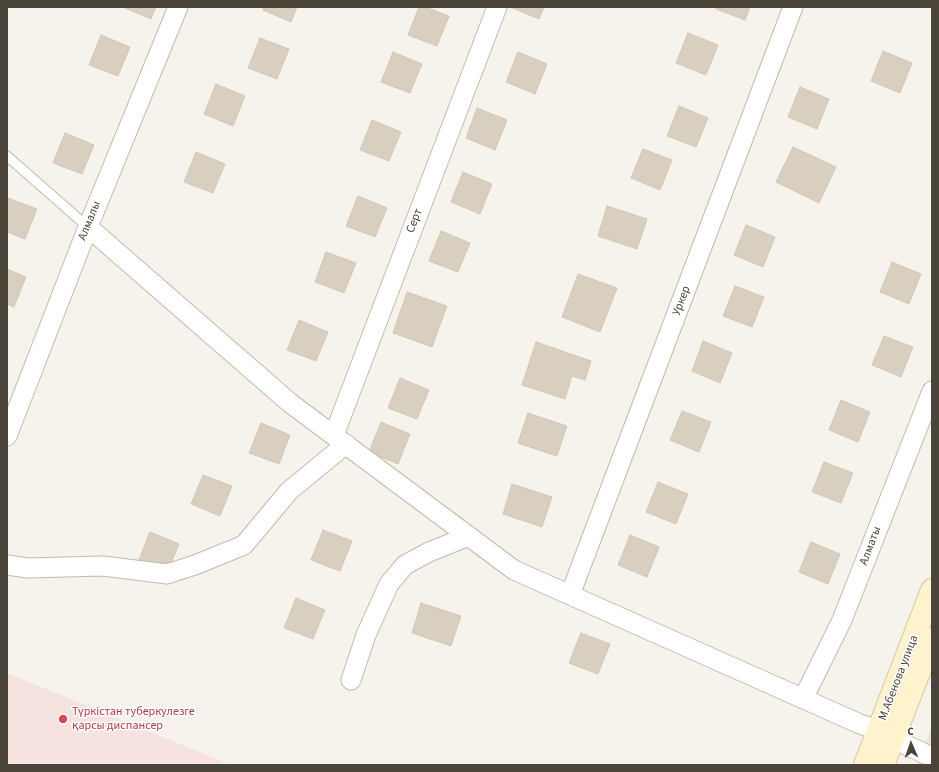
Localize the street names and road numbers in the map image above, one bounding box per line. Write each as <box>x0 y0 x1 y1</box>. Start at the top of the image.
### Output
street label: Алмалы <box>76 199 104 243</box>
street label: Серт <box>404 207 426 235</box>
street label: Уркер <box>670 284 694 318</box>
street label: Алматы <box>857 525 885 567</box>
street label: М.Абенова улица <box>876 633 922 723</box>

